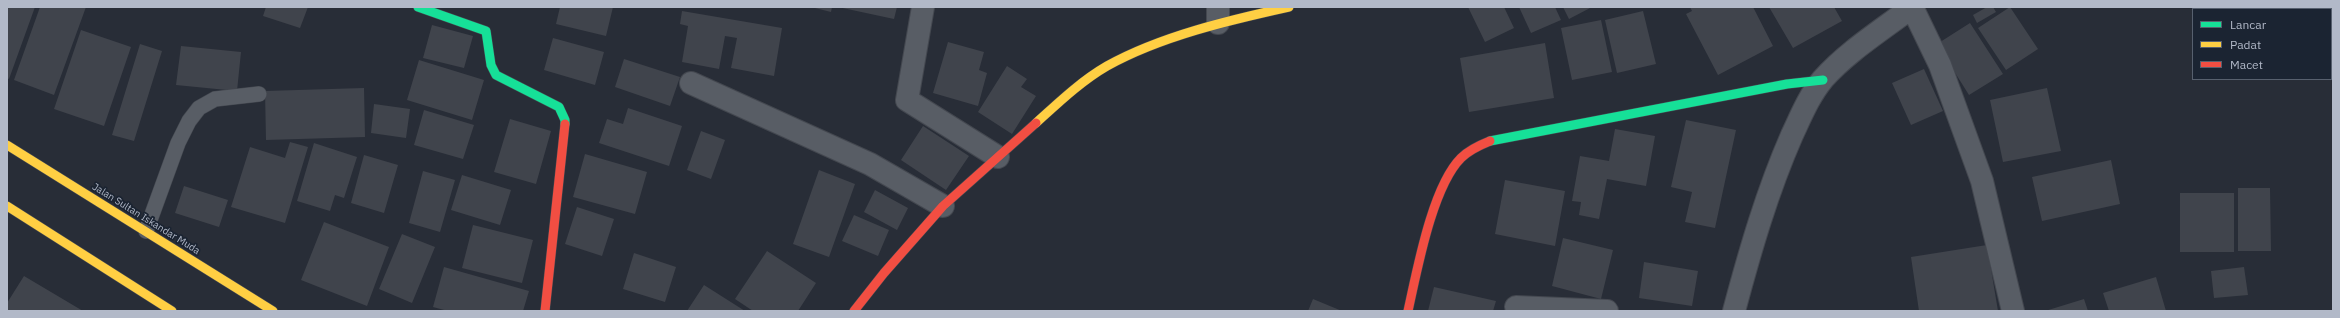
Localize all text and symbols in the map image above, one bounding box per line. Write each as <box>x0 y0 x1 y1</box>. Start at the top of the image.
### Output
legend <box>2192 8 2332 80</box>
text: Lancar <box>2230 17 2266 32</box>
text: Padat <box>2230 37 2261 52</box>
text: Macet <box>2230 57 2263 72</box>
street label: Jalan Sultan Iskandar Muda <box>90 181 202 257</box>

